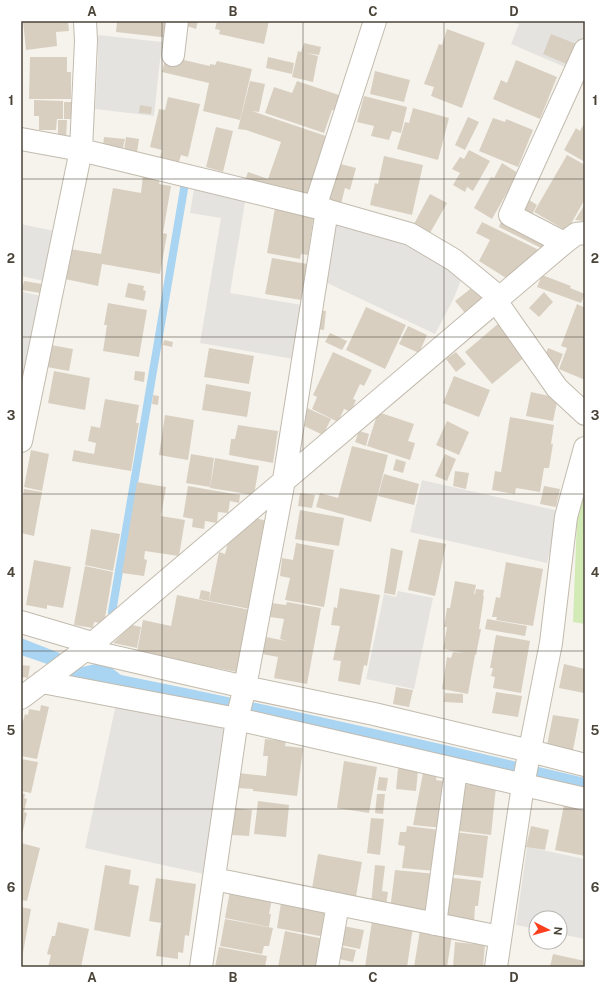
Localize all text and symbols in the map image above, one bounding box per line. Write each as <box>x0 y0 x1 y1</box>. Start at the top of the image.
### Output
text: A <box>87 4 97 19</box>
text: B <box>229 4 238 19</box>
text: C <box>368 4 378 19</box>
text: D <box>509 4 519 19</box>
text: 1 <box>8 93 14 108</box>
text: 1 <box>592 93 598 108</box>
text: 2 <box>7 251 15 266</box>
text: 2 <box>591 251 599 266</box>
text: 3 <box>7 408 16 423</box>
text: 3 <box>591 408 600 423</box>
text: 4 <box>7 565 16 580</box>
text: 4 <box>591 565 600 580</box>
text: 5 <box>7 723 16 738</box>
text: 5 <box>591 723 600 738</box>
text: 6 <box>7 880 16 895</box>
text: 6 <box>591 880 600 895</box>
north arrow <box>528 910 568 950</box>
text: N <box>552 926 564 936</box>
text: A <box>87 970 97 985</box>
text: B <box>229 970 238 985</box>
text: C <box>368 970 378 985</box>
text: D <box>509 970 519 985</box>

